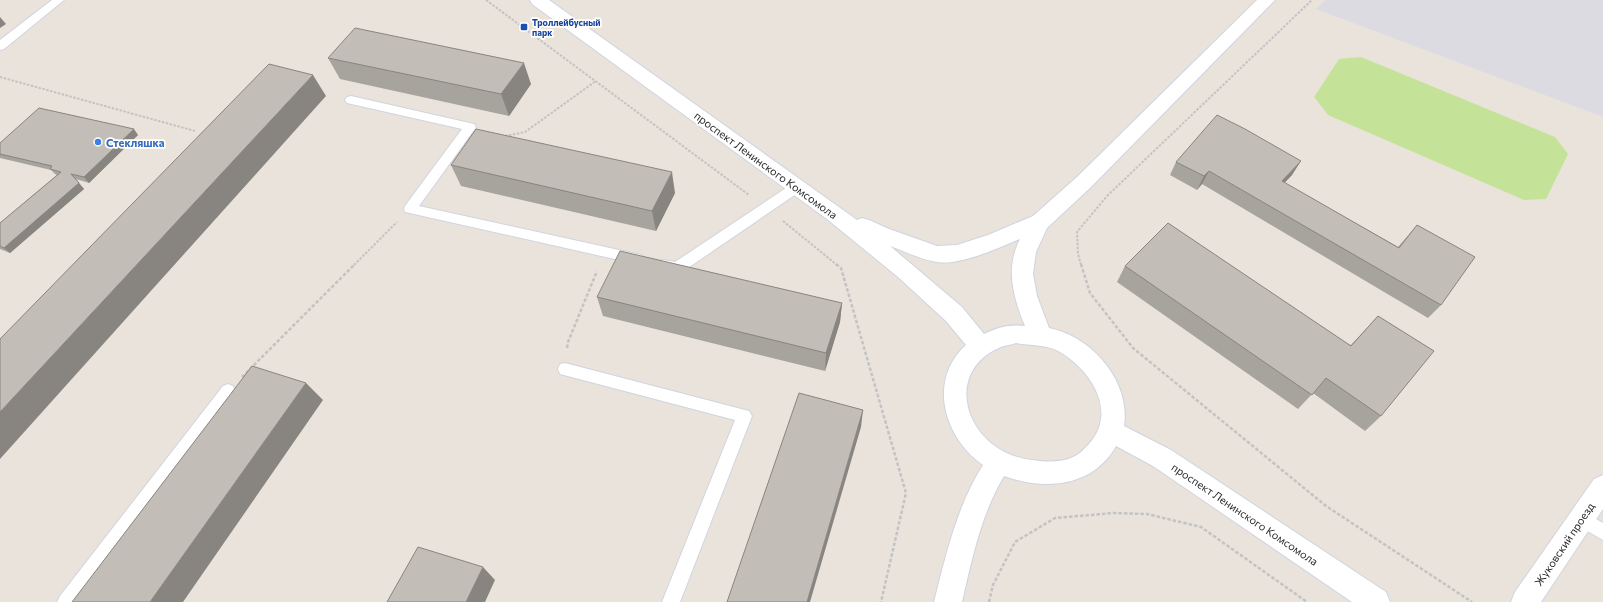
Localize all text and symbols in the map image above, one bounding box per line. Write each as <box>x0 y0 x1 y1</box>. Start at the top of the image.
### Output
place label: Троллейбусный парк <box>532 17 600 38</box>
marker: Троллейбусный парк <box>519 22 529 32</box>
street label: проспект Ленинского Комсомола <box>692 109 840 221</box>
place label: Стекляшка <box>106 136 165 149</box>
marker: Стекляшка <box>93 137 103 147</box>
street label: проспект Ленинского Комсомола <box>1169 460 1321 568</box>
street label: Жуковский проезд <box>1531 499 1597 588</box>

